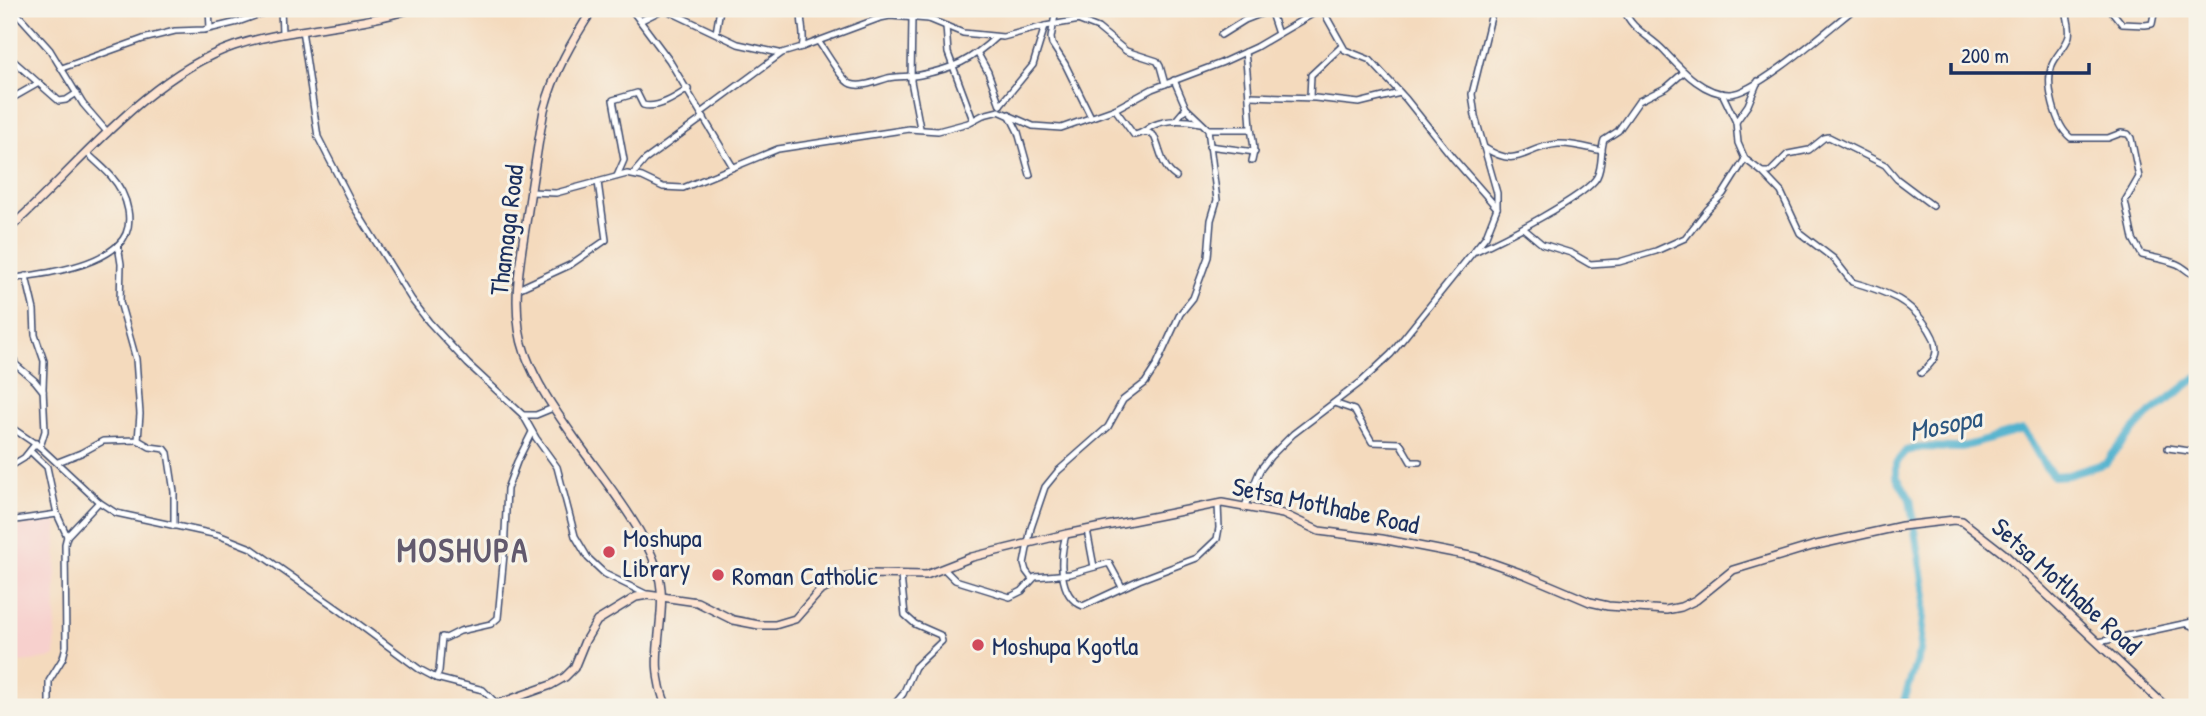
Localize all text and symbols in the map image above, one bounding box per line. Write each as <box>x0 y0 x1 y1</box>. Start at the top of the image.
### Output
scale bar <box>1951 32 2089 76</box>
text: 200 m <box>1961 41 2009 70</box>
street label: Thamaga Road <box>481 163 531 297</box>
water label: Mosopa <box>1905 397 1988 450</box>
street label: Setsa Motlhabe Road <box>1229 468 1423 542</box>
street label: Setsa Motlhabe Road <box>1985 509 2149 663</box>
place label: Moshupa Library <box>623 520 702 585</box>
district label: MOSHUPA <box>397 528 529 572</box>
marker: Moshupa Library <box>601 544 617 560</box>
place label: Roman Catholic <box>732 558 878 593</box>
marker: Roman Catholic <box>710 567 726 583</box>
place label: Moshupa Kgotla <box>992 628 1138 663</box>
marker: Moshupa Kgotla <box>970 637 986 653</box>

